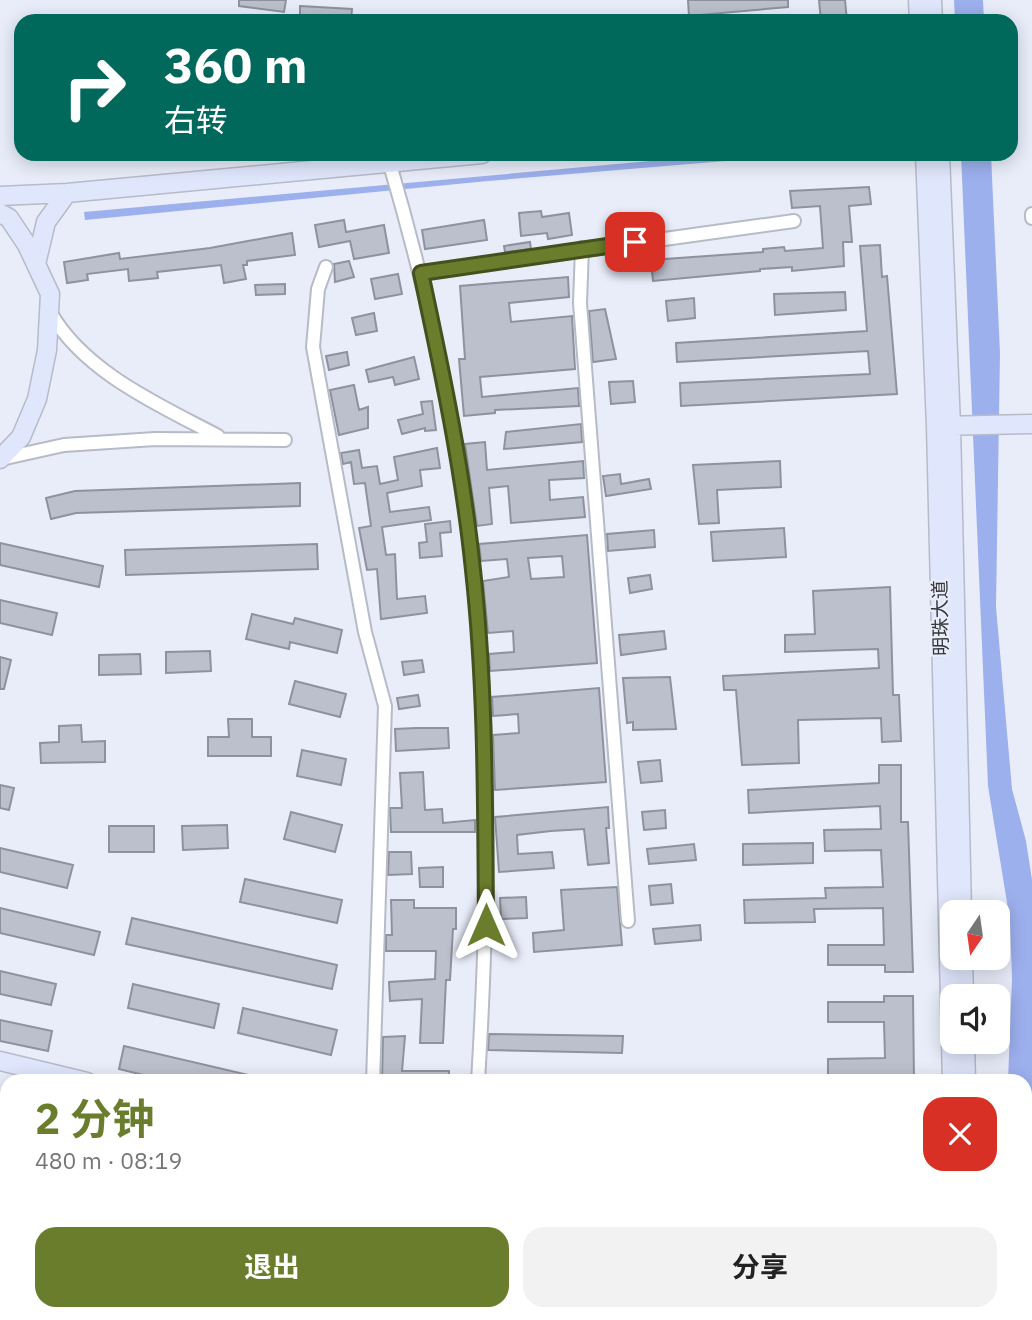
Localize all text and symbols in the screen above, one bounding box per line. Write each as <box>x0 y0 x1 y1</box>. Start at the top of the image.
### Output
text: 360 m <box>164 33 308 96</box>
icon: right <box>49 42 140 133</box>
text: 右转 <box>164 99 228 141</box>
pin <box>605 212 665 272</box>
icon: arrive <box>616 223 654 261</box>
street label: 明珠大道 <box>927 580 953 656</box>
position arrow <box>449 888 523 962</box>
north arrow <box>940 900 1010 970</box>
map controls <box>940 900 1010 1054</box>
button: sound <box>940 984 1010 1054</box>
text: 2 分钟 <box>35 1091 154 1146</box>
button: close <box>923 1097 997 1171</box>
text: 480 m · 08:19 <box>35 1145 182 1175</box>
button: 退出 <box>35 1227 509 1307</box>
button: 分享 <box>523 1227 997 1307</box>

